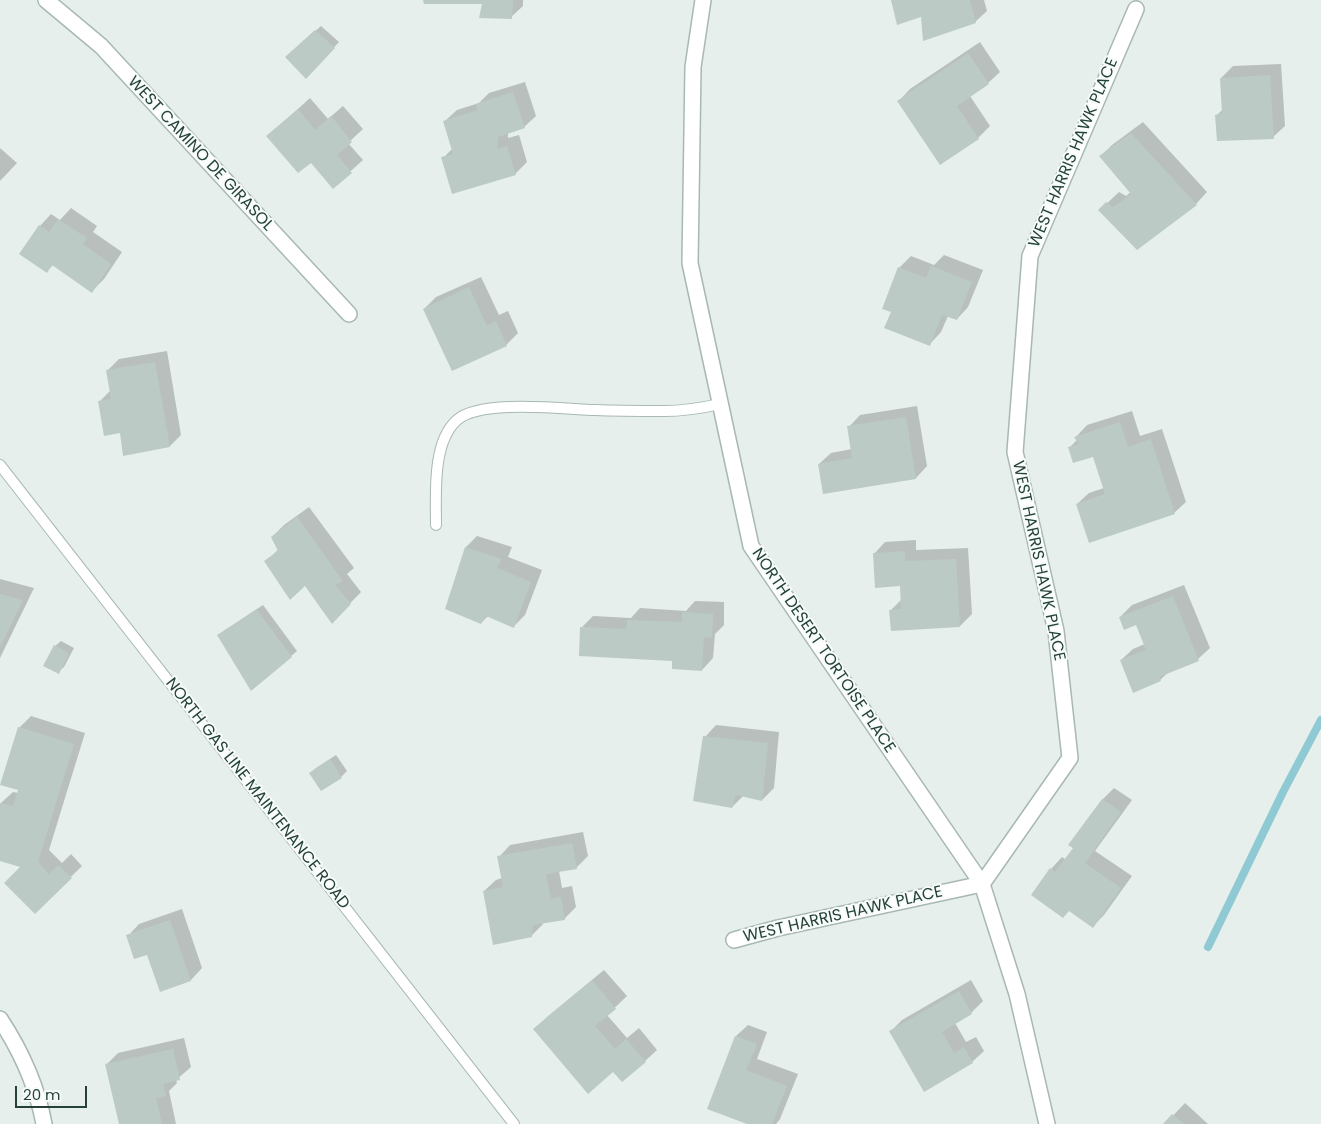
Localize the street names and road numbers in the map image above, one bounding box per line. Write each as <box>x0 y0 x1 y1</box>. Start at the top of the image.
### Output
street label: WEST HARRIS HAWK PLACE <box>1025 55 1123 251</box>
street label: WEST CAMINO DE GIRASOL <box>123 73 277 235</box>
street label: WEST HARRIS HAWK PLACE <box>1007 459 1069 663</box>
street label: NORTH DESERT TORTOISE PLACE <box>747 545 899 757</box>
street label: NORTH GAS LINE MAINTENANCE ROAD <box>161 675 353 913</box>
street label: WEST HARRIS HAWK PLACE <box>742 883 944 947</box>

